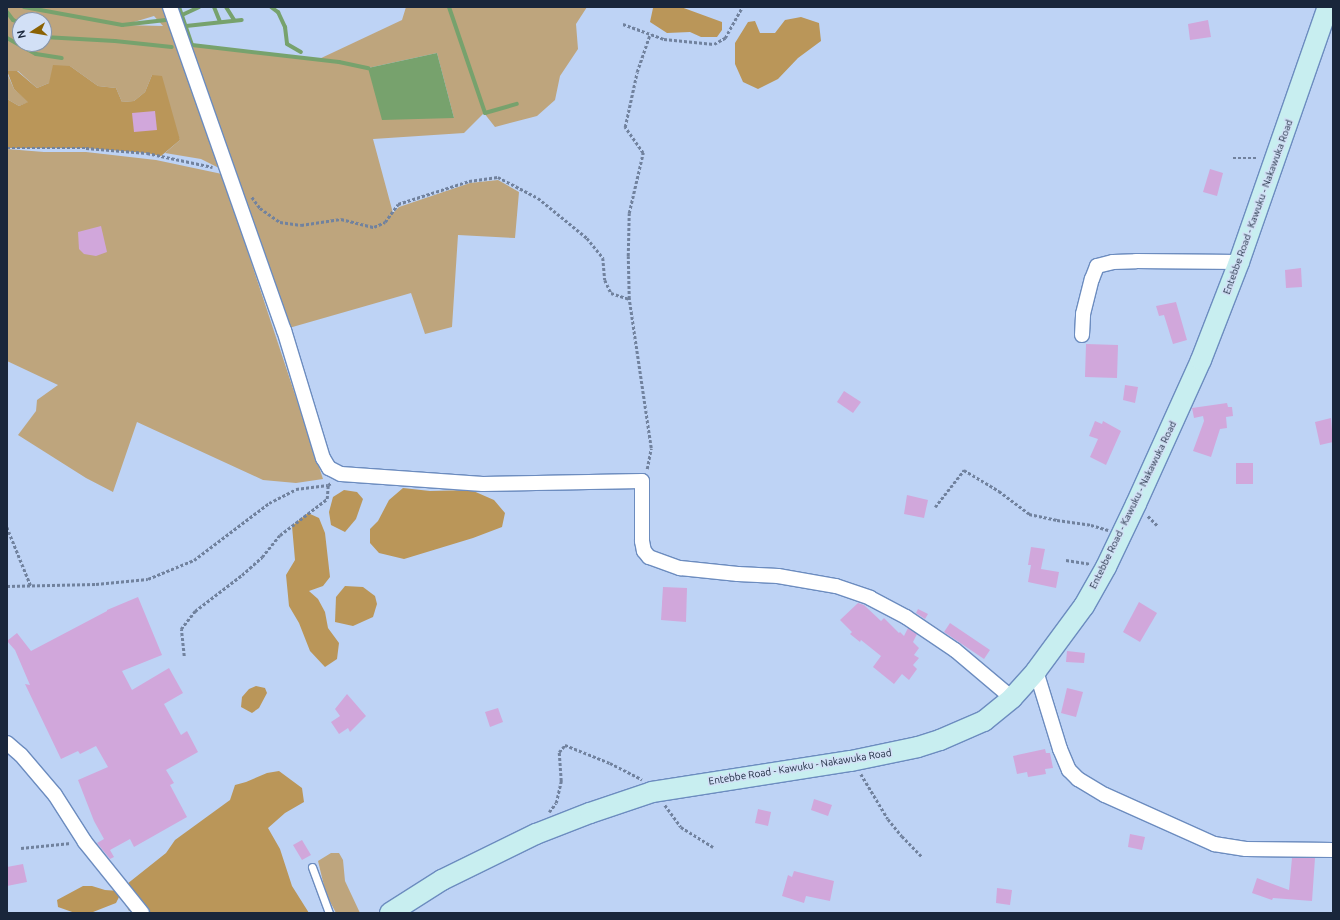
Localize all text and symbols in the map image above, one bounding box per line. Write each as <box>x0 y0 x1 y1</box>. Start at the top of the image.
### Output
north arrow <box>12 12 52 52</box>
text: N <box>15 29 28 40</box>
street label: Entebbe Road - Kawuku - Nakawuka Road <box>1221 118 1295 296</box>
street label: Entebbe Road - Kawuku - Nakawuka Road <box>1087 419 1179 591</box>
street label: Entebbe Road - Kawuku - Nakawuka Road <box>708 747 892 787</box>

